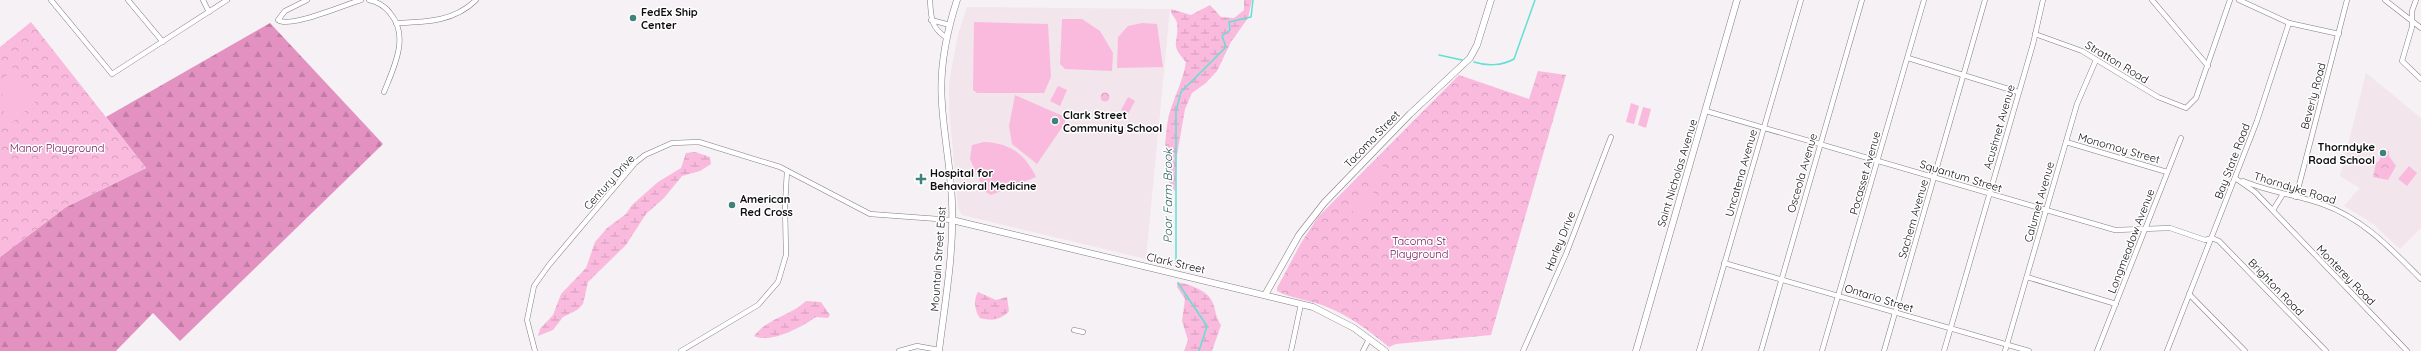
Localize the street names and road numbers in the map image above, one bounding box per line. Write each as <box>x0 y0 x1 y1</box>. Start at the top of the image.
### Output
street label: Stratton Road <box>2083 38 2151 86</box>
street label: Beverly Road <box>2297 61 2329 131</box>
street label: Acushnet Avenue <box>1980 83 2018 171</box>
street label: Tacoma Street <box>1341 107 1403 171</box>
street label: Saint Nicholas Avenue <box>1654 117 1700 229</box>
street label: Bay State Road <box>2211 121 2253 201</box>
street label: Uncatena Avenue <box>1722 128 1760 218</box>
street label: Pocasset Avenue <box>1846 130 1884 216</box>
street label: Monomoy Street <box>2076 130 2162 166</box>
street label: Osceola Avenue <box>1784 132 1820 214</box>
street label: Century Drive <box>580 151 638 213</box>
street label: Squantum Street <box>1918 157 2004 195</box>
street label: Calumet Avenue <box>2021 160 2057 244</box>
street label: Thorndyke Road <box>2252 169 2338 207</box>
street label: Sachem Avenue <box>1895 178 1931 260</box>
street label: Longmeadow Avenue <box>2105 187 2157 295</box>
street label: Mountain Street East <box>927 206 949 312</box>
street label: Harley Drive <box>1542 209 1578 273</box>
street label: Monterey Road <box>2314 242 2378 308</box>
street label: Clark Street <box>1145 249 1207 277</box>
street label: Brighton Road <box>2245 256 2307 318</box>
street label: Ontario Street <box>1843 281 1915 315</box>

